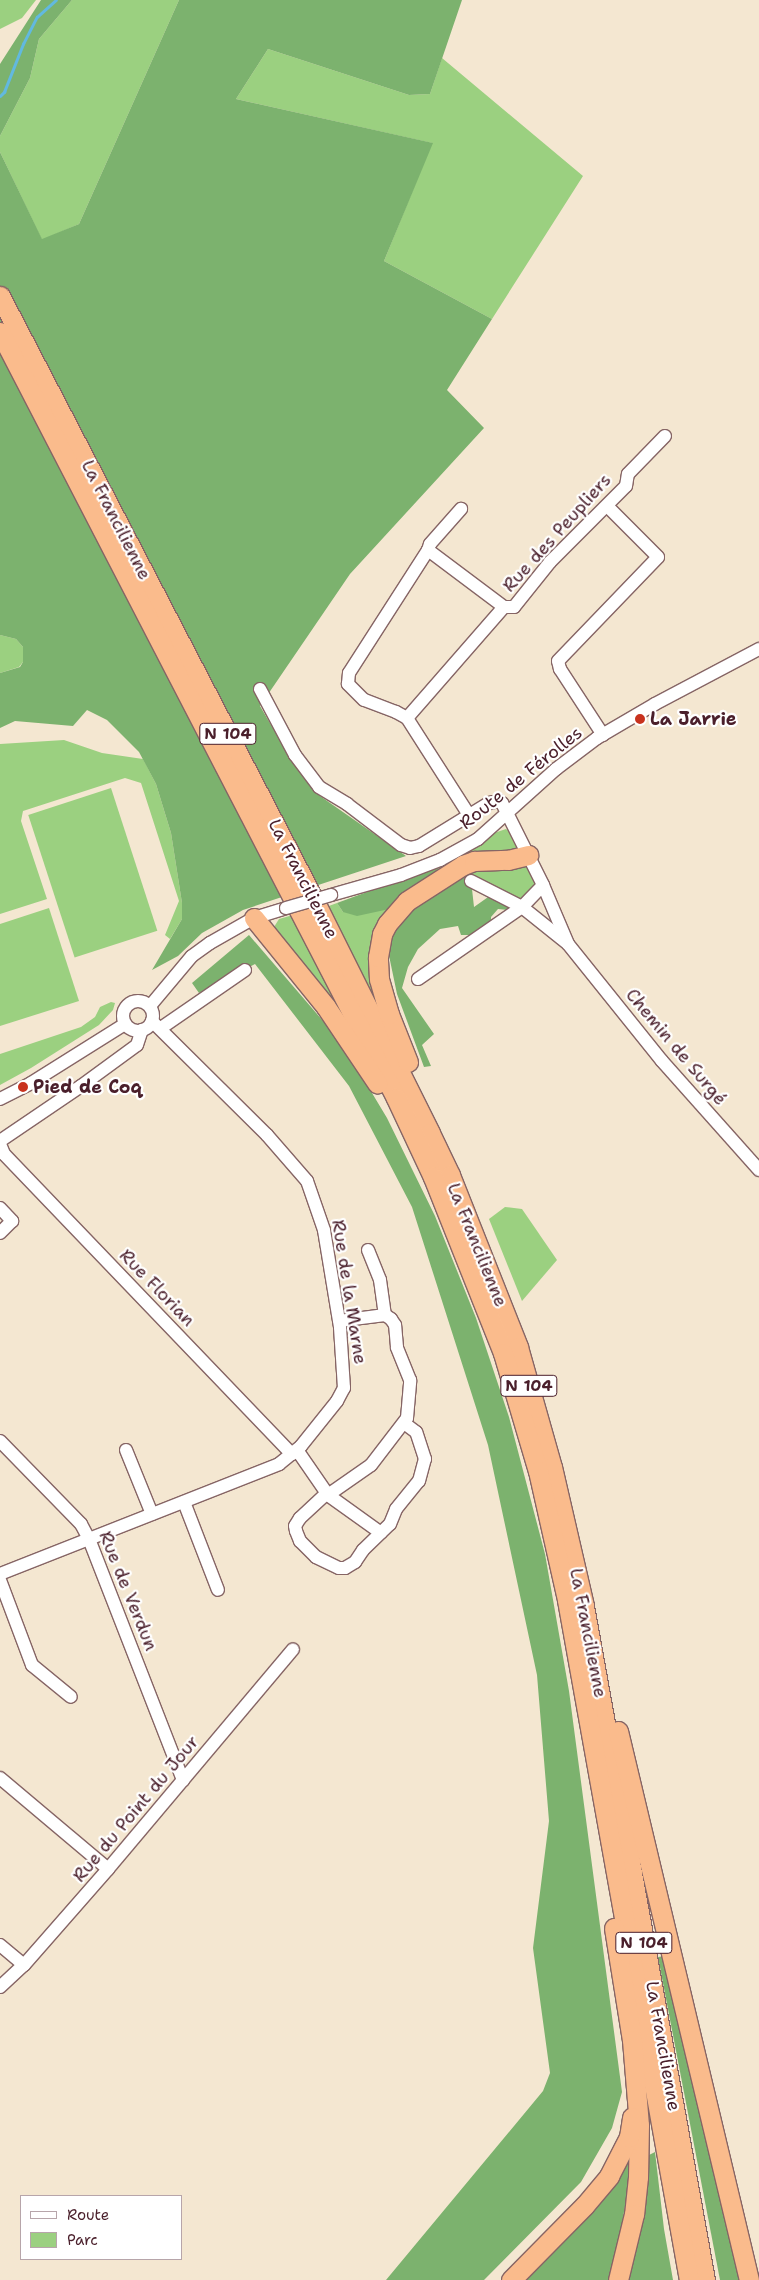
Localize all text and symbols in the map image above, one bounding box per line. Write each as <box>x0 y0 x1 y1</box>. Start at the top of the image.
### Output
street label: La Francilienne <box>77 457 155 583</box>
street label: Rue des Peupliers <box>498 469 616 597</box>
place label: La Jarrie <box>650 708 737 730</box>
marker: La Jarrie <box>634 713 646 725</box>
road number: N 104 <box>199 721 257 748</box>
street label: Route de Férolles <box>455 722 587 834</box>
street label: La Francilienne <box>264 816 342 942</box>
street label: Chemin de Surgé <box>621 984 731 1110</box>
place label: Pied de Coq <box>33 1076 142 1098</box>
marker: Pied de Coq <box>17 1081 29 1093</box>
street label: La Francilienne <box>442 1180 512 1310</box>
street label: Rue de la Marne <box>327 1218 371 1366</box>
street label: Rue Florian <box>115 1245 199 1331</box>
road number: N 104 <box>500 1372 558 1400</box>
street label: Rue de Verdun <box>94 1528 162 1654</box>
street label: La Francilienne <box>565 1566 611 1700</box>
street label: Rue du Point du Jour <box>68 1731 204 1887</box>
road number: N 104 <box>615 1930 673 1956</box>
street label: La Francilienne <box>641 1979 685 2113</box>
legend <box>20 2195 182 2260</box>
text: Route <box>67 2205 109 2225</box>
text: Parc <box>67 2230 98 2250</box>

